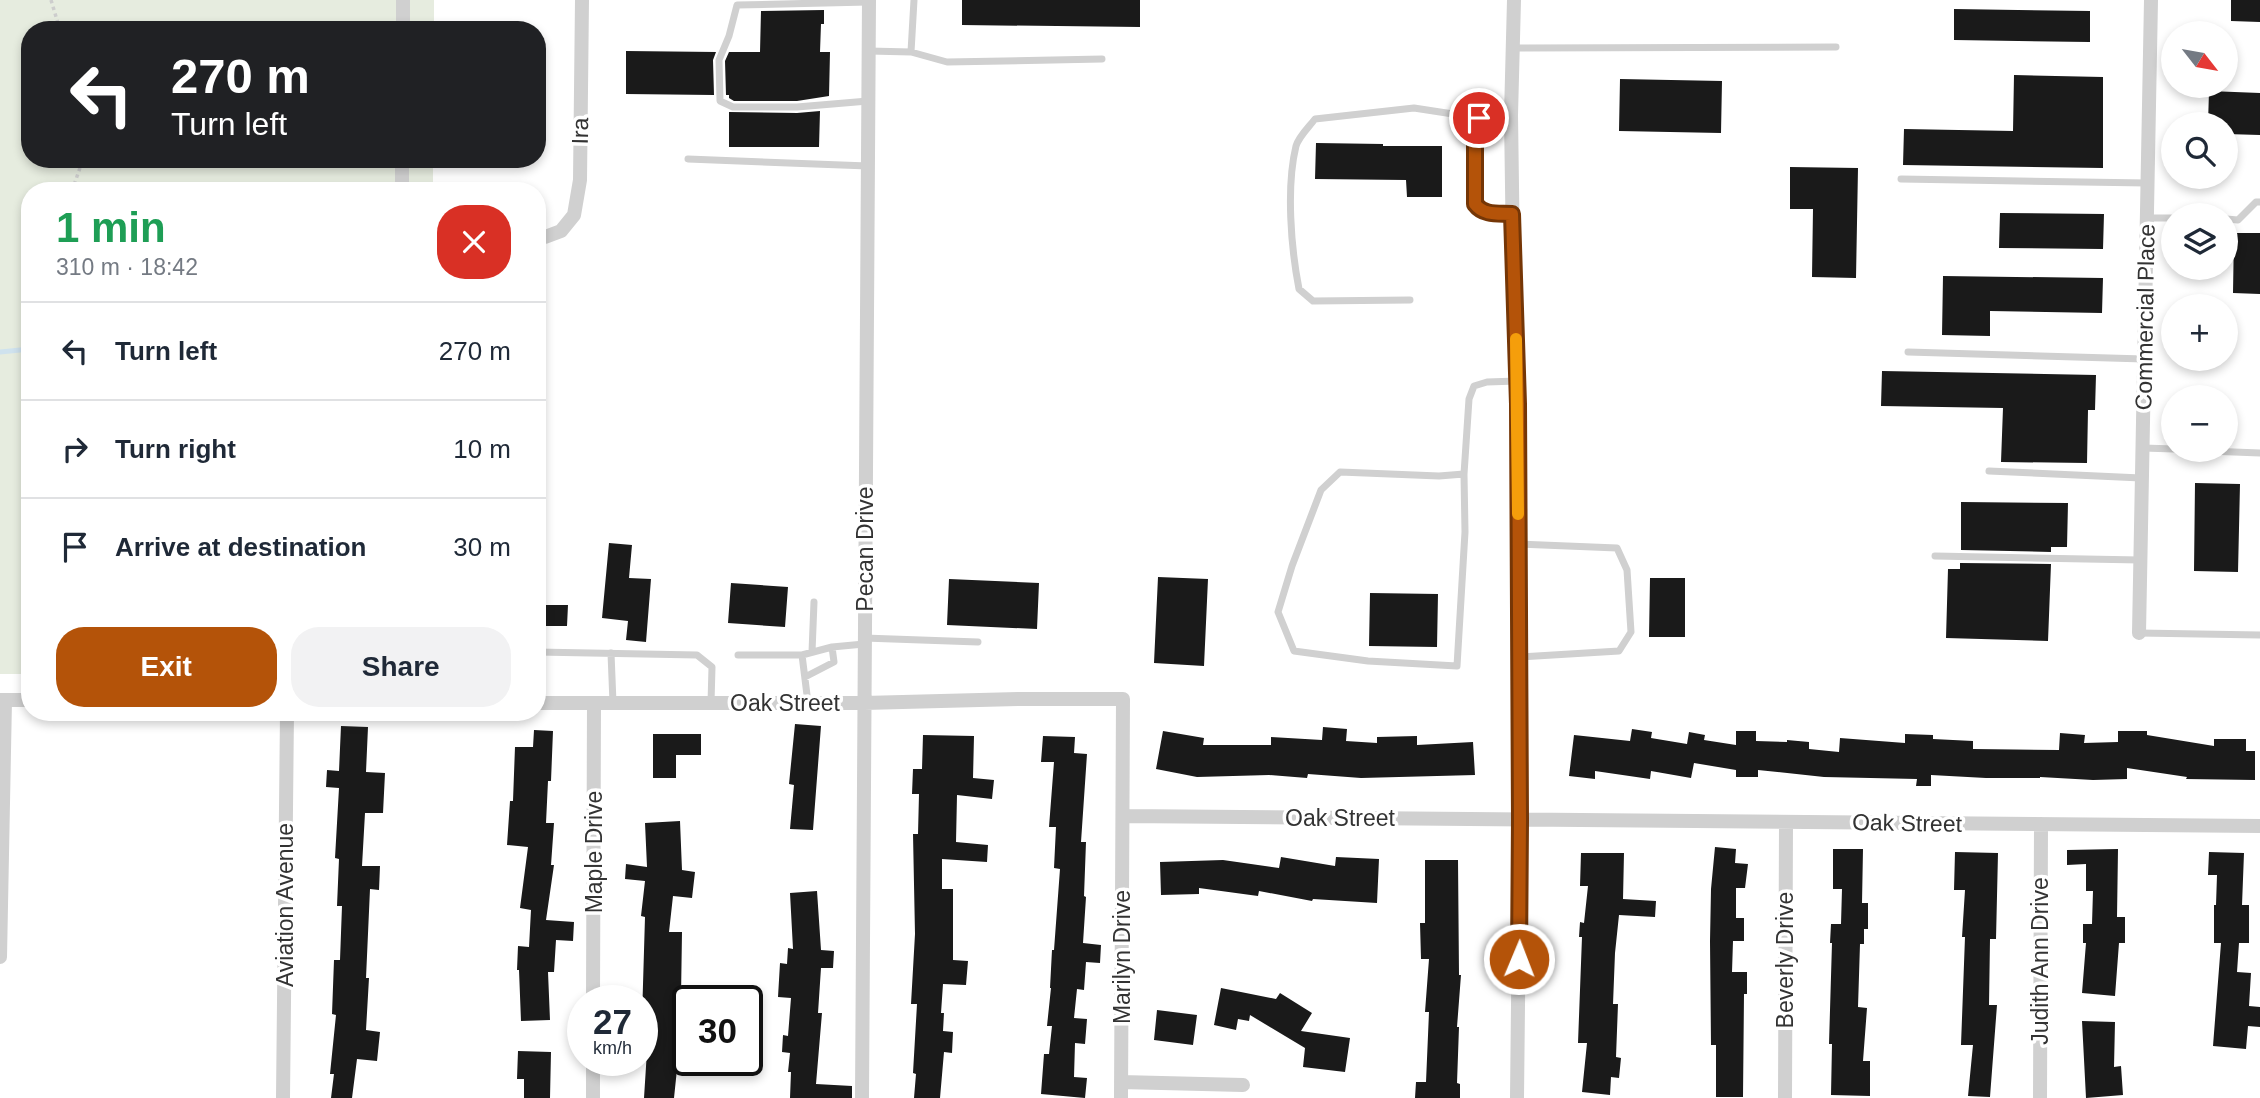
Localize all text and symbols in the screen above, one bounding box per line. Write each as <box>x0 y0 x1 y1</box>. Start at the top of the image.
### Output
north arrow <box>2161 21 2238 98</box>
map controls <box>2161 21 2238 462</box>
icon: left <box>56 49 147 140</box>
text: 270 m <box>171 49 310 103</box>
pin <box>1449 88 1509 148</box>
icon: arrive <box>1460 99 1498 137</box>
text: Turn left <box>171 106 287 142</box>
button: search <box>2161 112 2238 189</box>
street label: Ira <box>567 117 593 145</box>
button: layers <box>2161 203 2238 280</box>
text: 1 min <box>56 204 166 251</box>
button: close <box>437 205 511 279</box>
street label: Commercial Place <box>2130 223 2160 411</box>
text: 310 m · 18:42 <box>56 254 198 280</box>
button: + <box>2161 294 2238 371</box>
icon: left <box>56 332 94 370</box>
text: Turn left <box>115 336 217 366</box>
text: 270 m <box>439 336 511 366</box>
button: − <box>2161 385 2238 462</box>
icon: right <box>56 430 94 468</box>
text: Turn right <box>115 434 236 464</box>
text: 10 m <box>453 434 511 464</box>
street label: Pecan Drive <box>852 486 878 612</box>
icon: arrive <box>56 528 94 566</box>
text: Arrive at destination <box>115 532 366 562</box>
text: 30 m <box>453 532 511 562</box>
button: Exit <box>56 627 277 707</box>
button: Share <box>291 627 511 707</box>
street label: Oak Street <box>730 690 841 716</box>
street label: Maple Drive <box>581 791 607 913</box>
street label: Oak Street <box>1285 805 1396 831</box>
street label: Oak Street <box>1852 809 1963 837</box>
street label: Aviation Avenue <box>272 823 298 987</box>
street label: Judith Ann Drive <box>2027 877 2053 1045</box>
street label: Marilyn Drive <box>1109 890 1135 1024</box>
street label: Beverly Drive <box>1772 892 1798 1028</box>
position arrow <box>1482 922 1556 996</box>
speed limit sign: 30 <box>672 985 763 1076</box>
text: 27 <box>593 1002 632 1041</box>
text: km/h <box>593 1038 632 1058</box>

